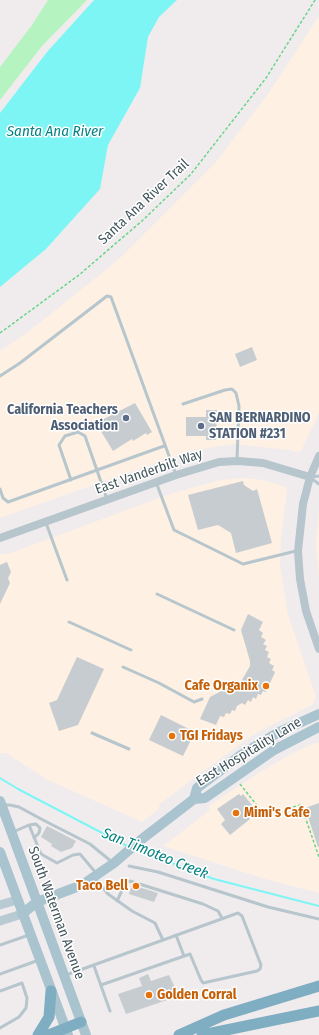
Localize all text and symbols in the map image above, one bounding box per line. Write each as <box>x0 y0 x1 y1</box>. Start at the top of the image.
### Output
water label: Santa Ana River <box>7 123 103 141</box>
street label: Santa Ana River Trail <box>95 156 193 248</box>
place label: California Teachers Association <box>7 402 118 434</box>
place label: SAN BERNARDINO STATION #231 <box>209 410 311 442</box>
marker: California Teachers Association <box>121 413 131 423</box>
marker: SAN BERNARDINO STATION #231 <box>196 421 206 431</box>
street label: East Vanderbilt Way <box>93 446 205 498</box>
place label: Cafe Organix <box>184 678 258 694</box>
marker: Cafe Organix <box>261 681 271 691</box>
street label: East Hospitality Lane <box>193 714 305 790</box>
place label: TGI Fridays <box>180 728 243 744</box>
marker: TGI Fridays <box>167 731 177 741</box>
place label: Mimi's Cafe <box>244 805 310 821</box>
marker: Mimi's Cafe <box>231 808 241 818</box>
water label: San Timoteo Creek <box>99 824 211 884</box>
street label: South Waterman Avenue <box>24 844 88 982</box>
place label: Taco Bell <box>76 878 128 894</box>
marker: Taco Bell <box>131 881 141 891</box>
place label: Golden Corral <box>157 987 236 1003</box>
marker: Golden Corral <box>144 990 154 1000</box>

